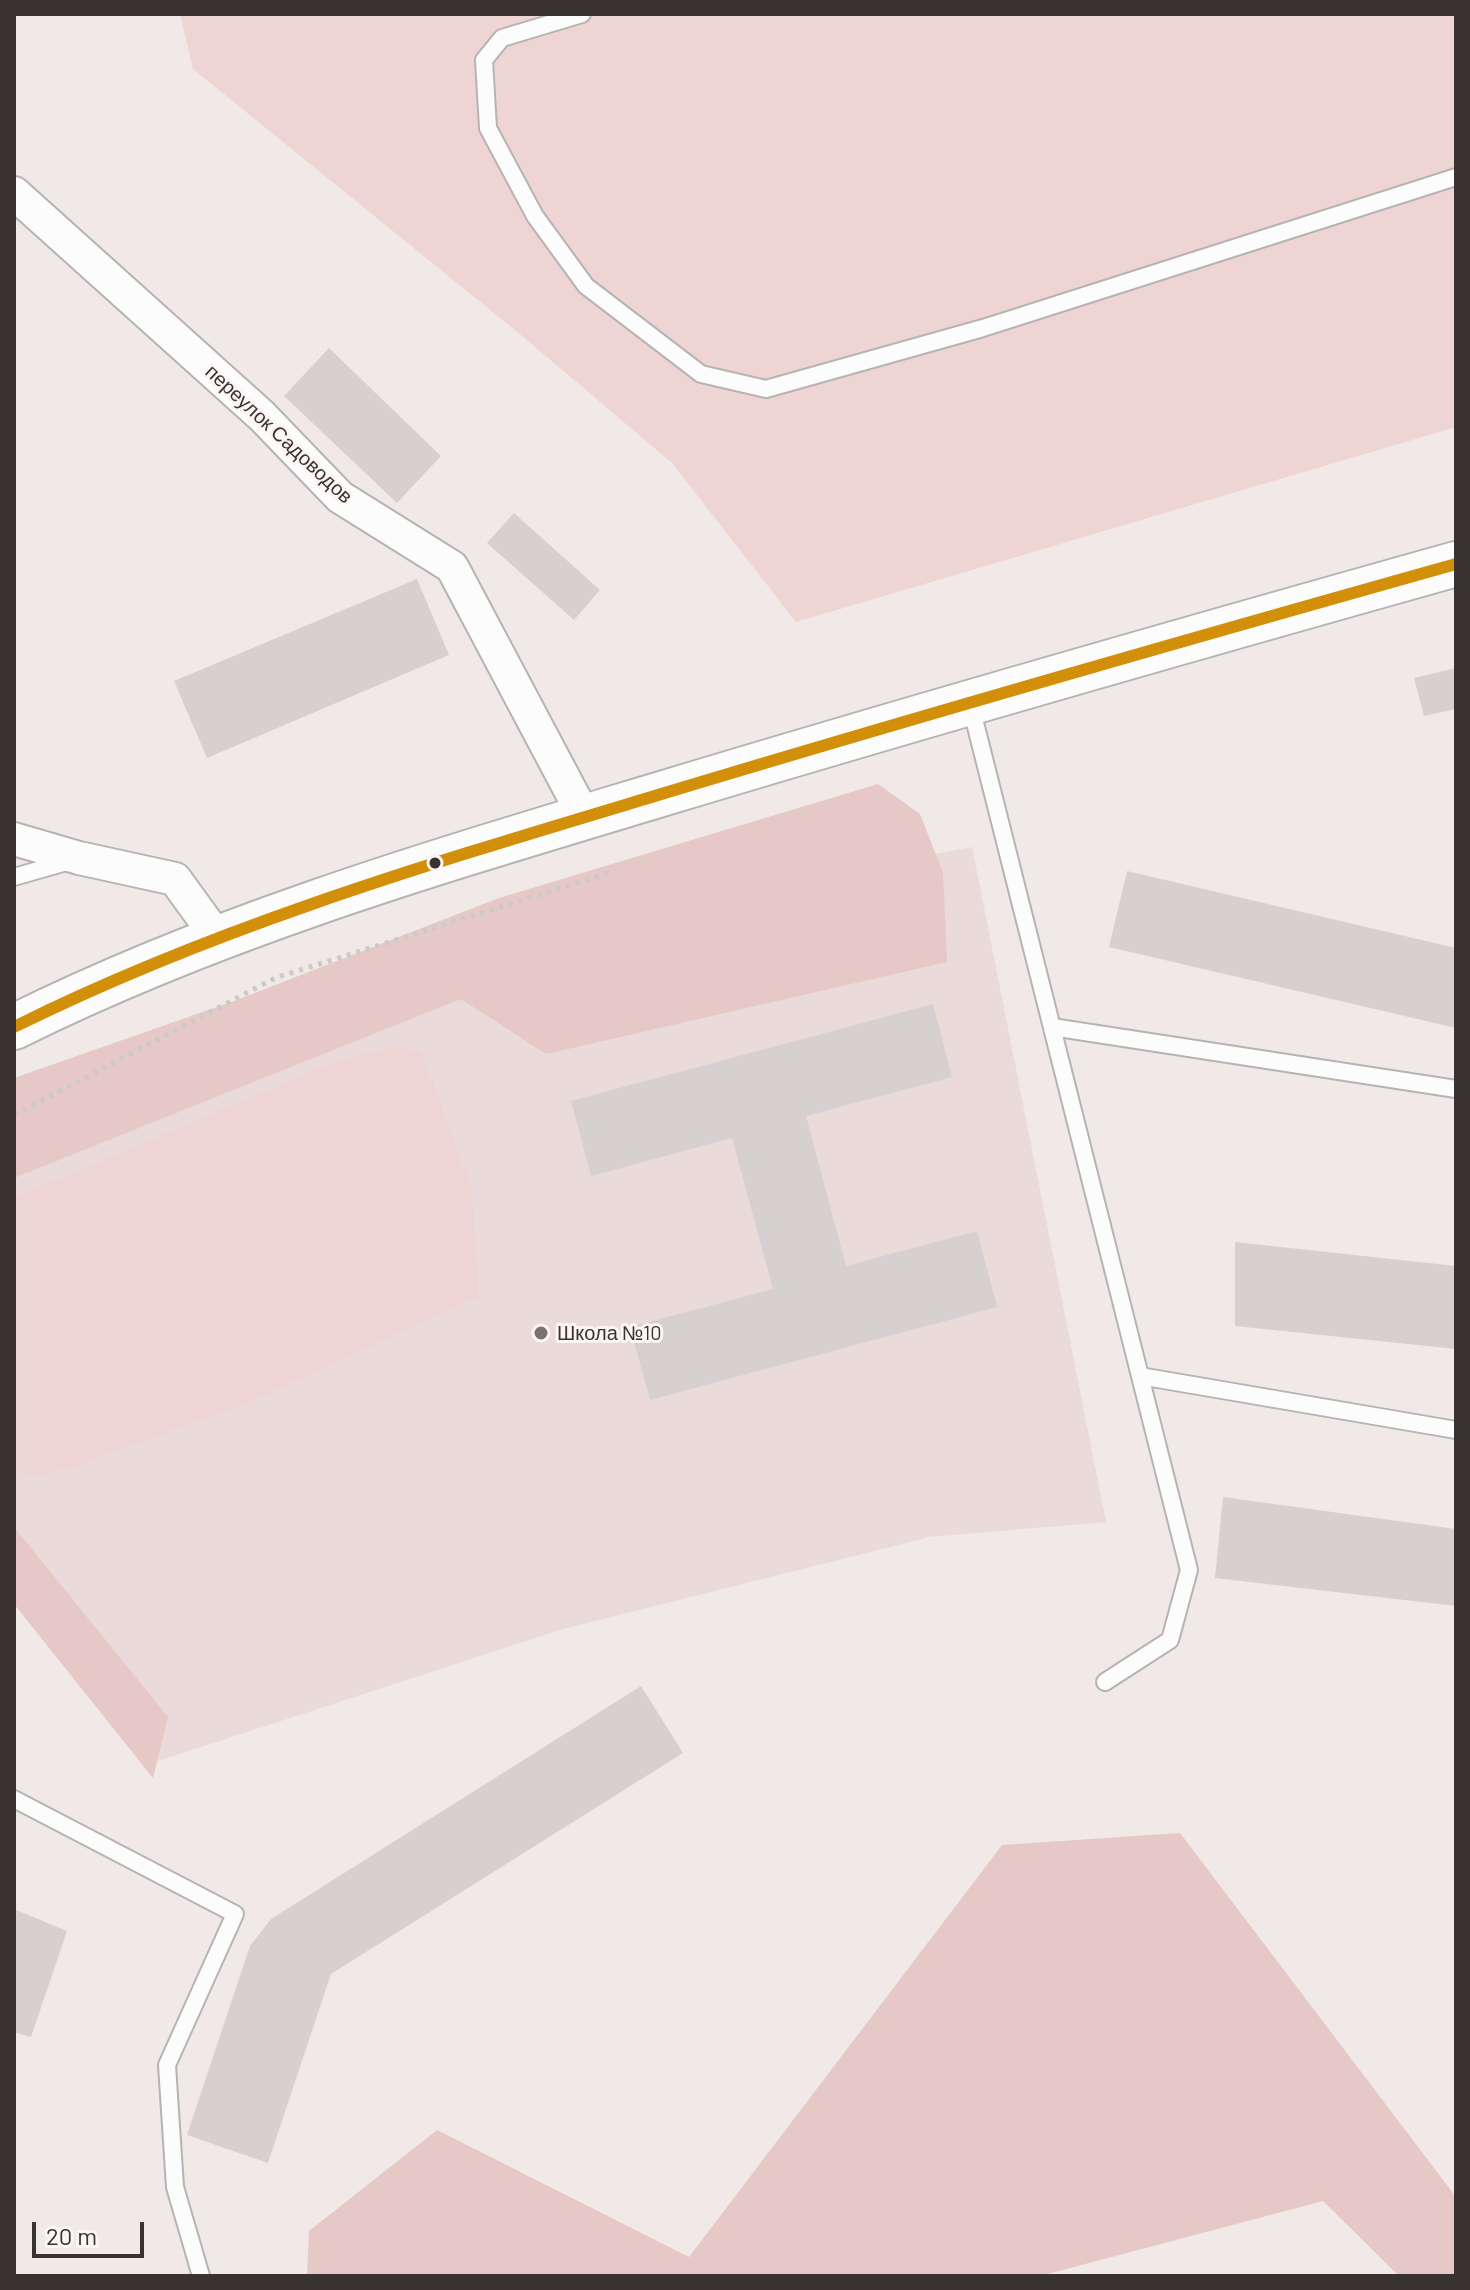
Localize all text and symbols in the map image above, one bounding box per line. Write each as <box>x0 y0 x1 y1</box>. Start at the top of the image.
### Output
street label: переулок Садоводов <box>200 360 358 508</box>
unlabelled marker <box>427 855 443 871</box>
place label: Школа №10 <box>557 1321 662 1345</box>
marker: Школа №10 <box>532 1324 550 1342</box>
scale bar <box>36 2206 148 2256</box>
text: 20 m <box>46 2221 97 2250</box>

